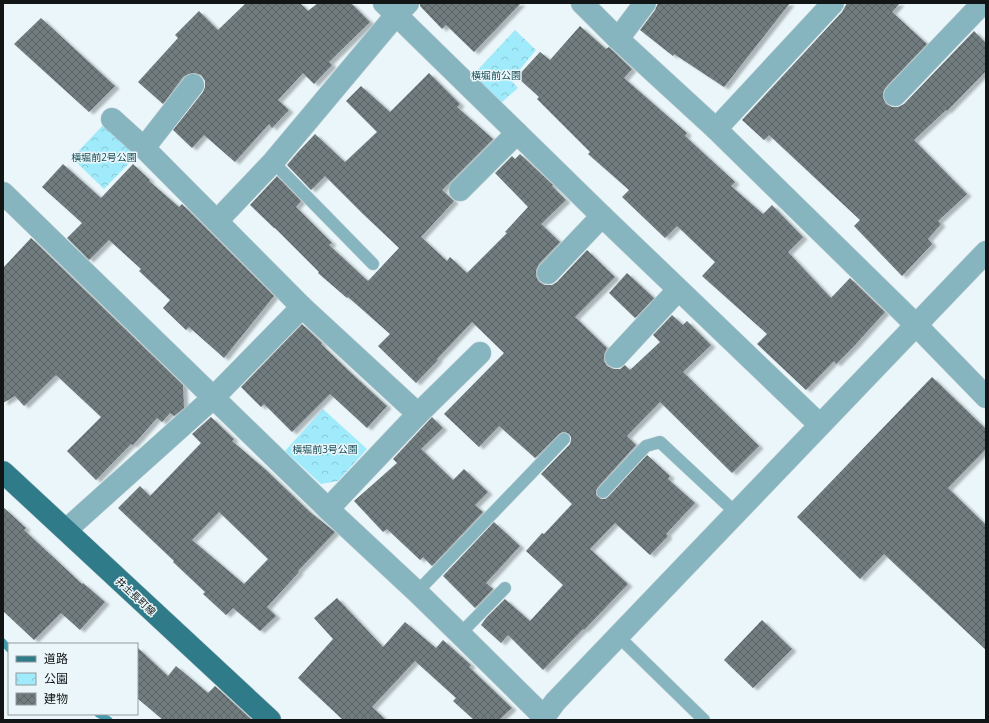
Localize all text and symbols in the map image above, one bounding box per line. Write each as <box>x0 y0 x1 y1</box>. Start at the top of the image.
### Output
park label: 横堀前公園 <box>471 68 521 82</box>
park label: 横堀前2号公園 <box>71 150 137 164</box>
park label: 横堀前3号公園 <box>292 442 358 456</box>
street label: 井土長町線 <box>113 574 159 618</box>
legend <box>8 643 138 715</box>
text: 道路 <box>44 650 68 667</box>
text: 公園 <box>44 670 68 687</box>
text: 建物 <box>44 690 68 707</box>

